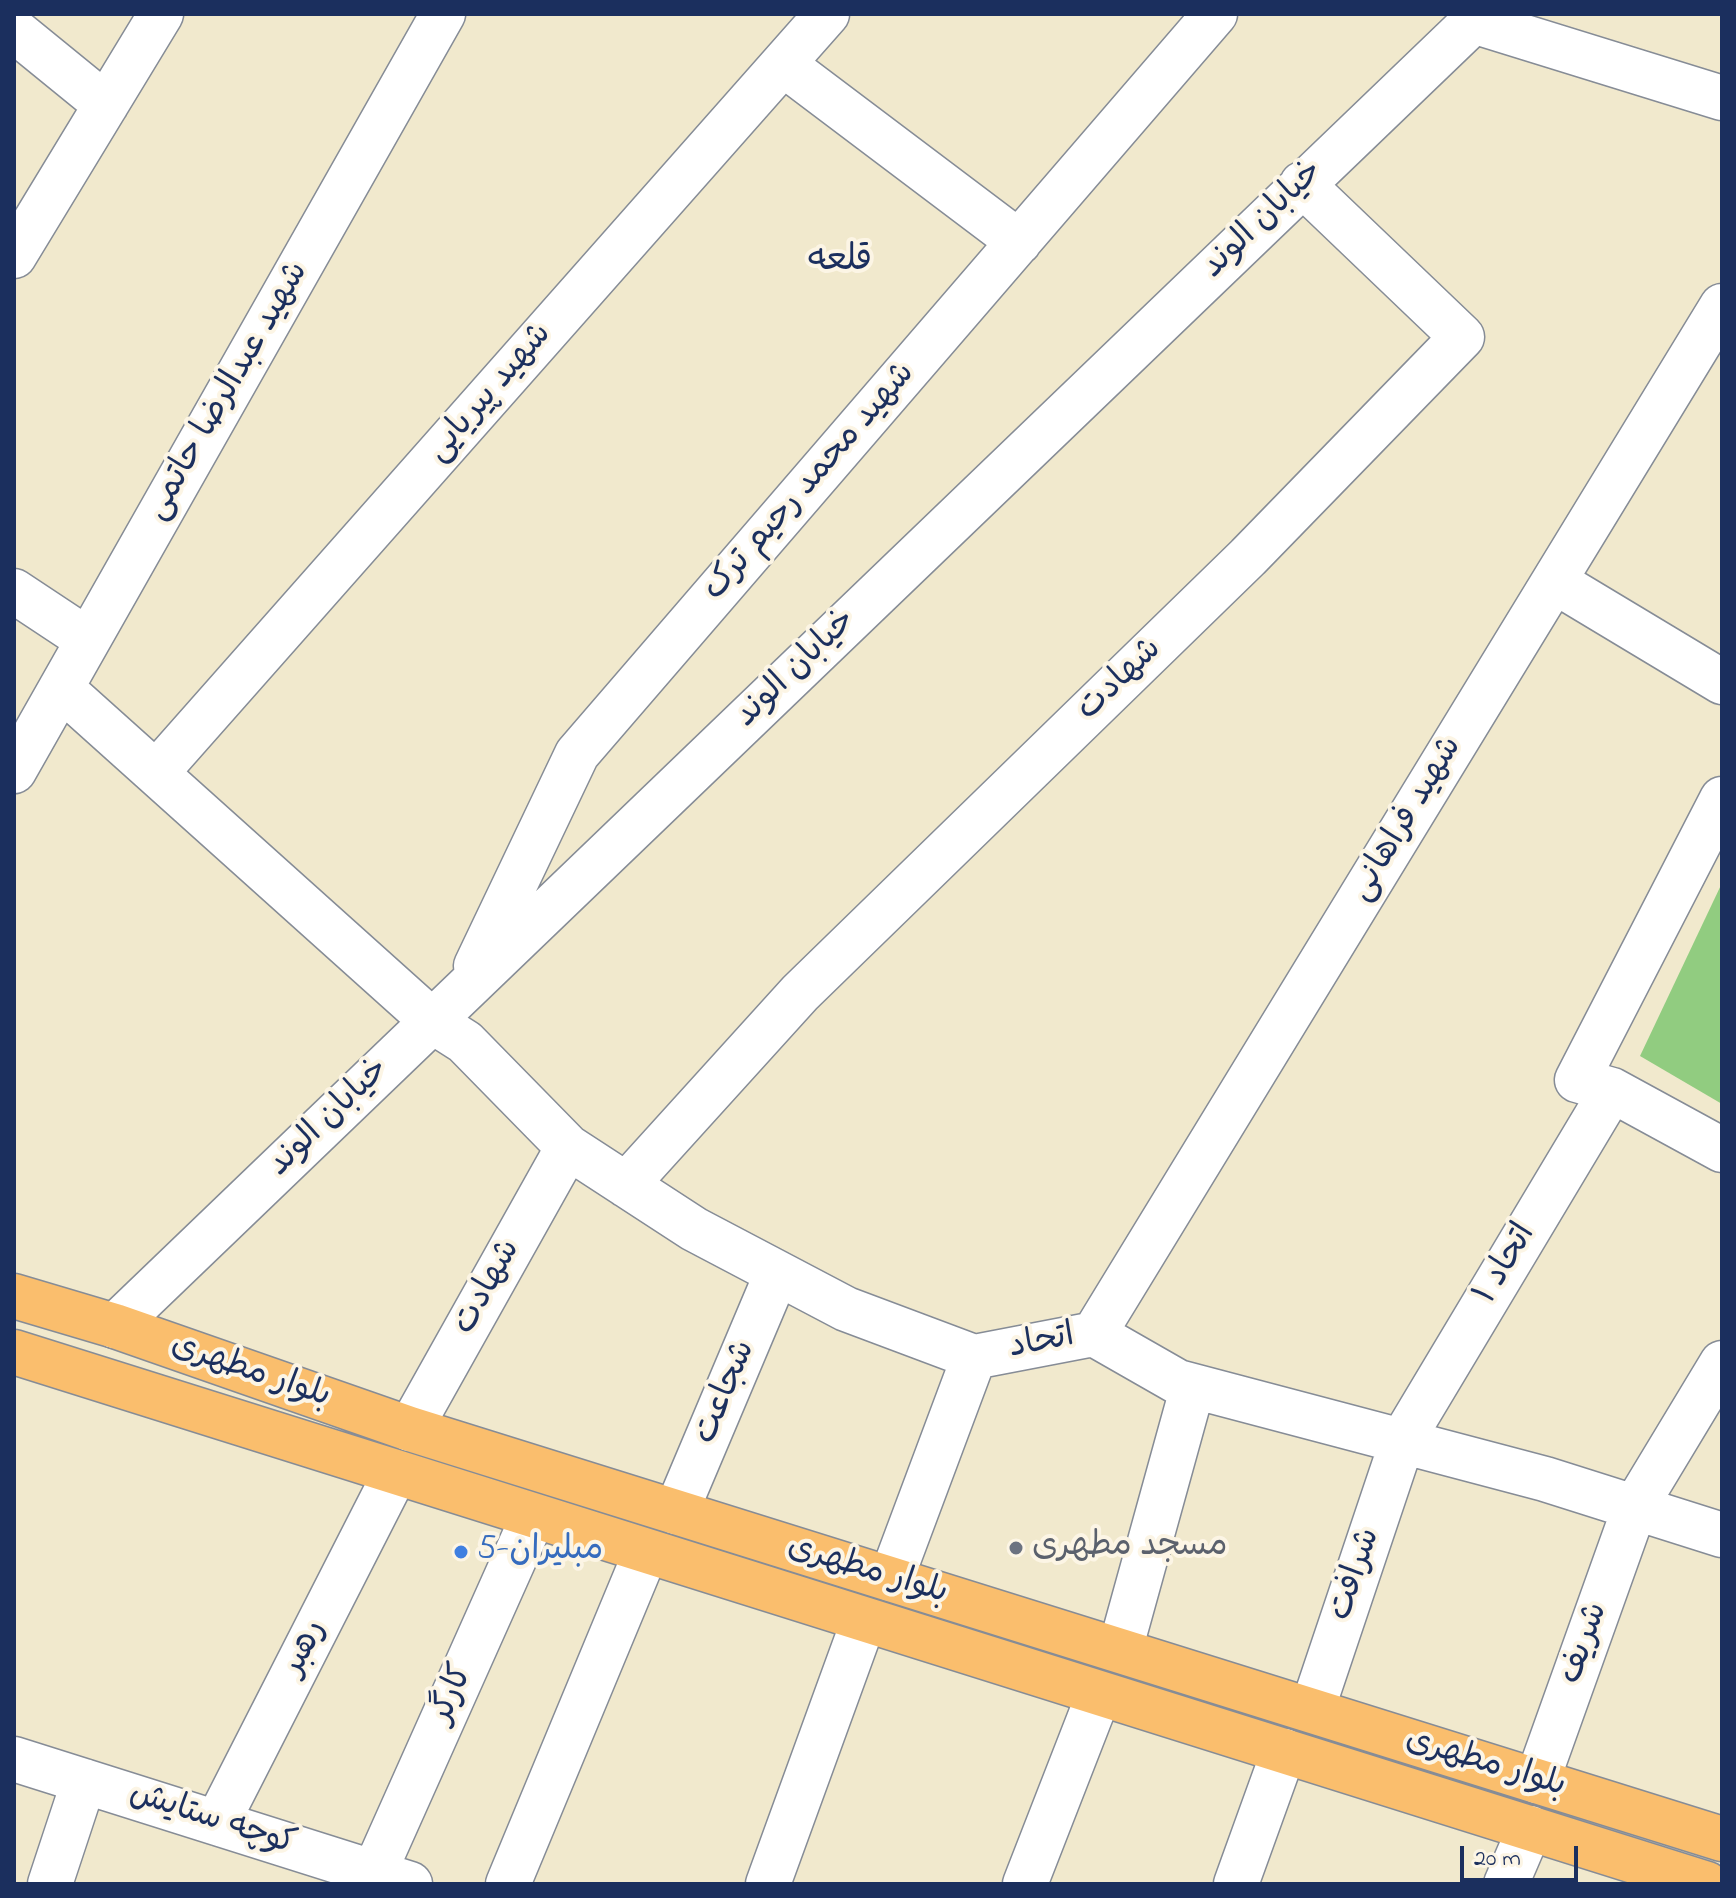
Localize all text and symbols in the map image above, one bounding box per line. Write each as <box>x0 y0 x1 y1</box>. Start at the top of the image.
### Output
street label: خیابان الوند <box>1195 153 1333 289</box>
district label: قلعه <box>808 241 872 285</box>
street label: شهید عبدالرضا حاتمی <box>138 255 320 529</box>
street label: شهید پیریایی <box>420 316 562 472</box>
street label: شهید محمد رحیم ترک <box>696 355 926 611</box>
street label: خیابان الوند <box>728 602 866 738</box>
street label: شهادت <box>1070 631 1172 731</box>
street label: شهید فراهانی <box>1343 730 1473 910</box>
street label: خیابان الوند <box>261 1051 399 1187</box>
street label: اتحاد ۱ <box>1467 1217 1547 1313</box>
street label: شهادت <box>446 1233 532 1343</box>
street label: اتحاد <box>1006 1318 1078 1370</box>
street label: بلوار مطهری <box>165 1327 335 1419</box>
street label: شجاعت <box>687 1335 767 1451</box>
street label: شرافت <box>1322 1523 1392 1627</box>
street label: بلوار مطهری <box>782 1528 952 1616</box>
place label: مسجد مطهری <box>1032 1528 1228 1568</box>
place label: مبلیران-5 <box>477 1532 603 1572</box>
marker: مسجد مطهری <box>1007 1539 1025 1557</box>
marker: مبلیران-5 <box>452 1543 470 1561</box>
street label: شریف <box>1553 1598 1619 1690</box>
street label: رهبر <box>275 1614 337 1684</box>
street label: کارگر <box>423 1659 485 1731</box>
street label: بلوار مطهری <box>1400 1721 1570 1809</box>
street label: کوچه ستایش <box>124 1775 300 1867</box>
scale bar <box>1464 1830 1582 1880</box>
text: 20 m <box>1474 1842 1521 1877</box>

